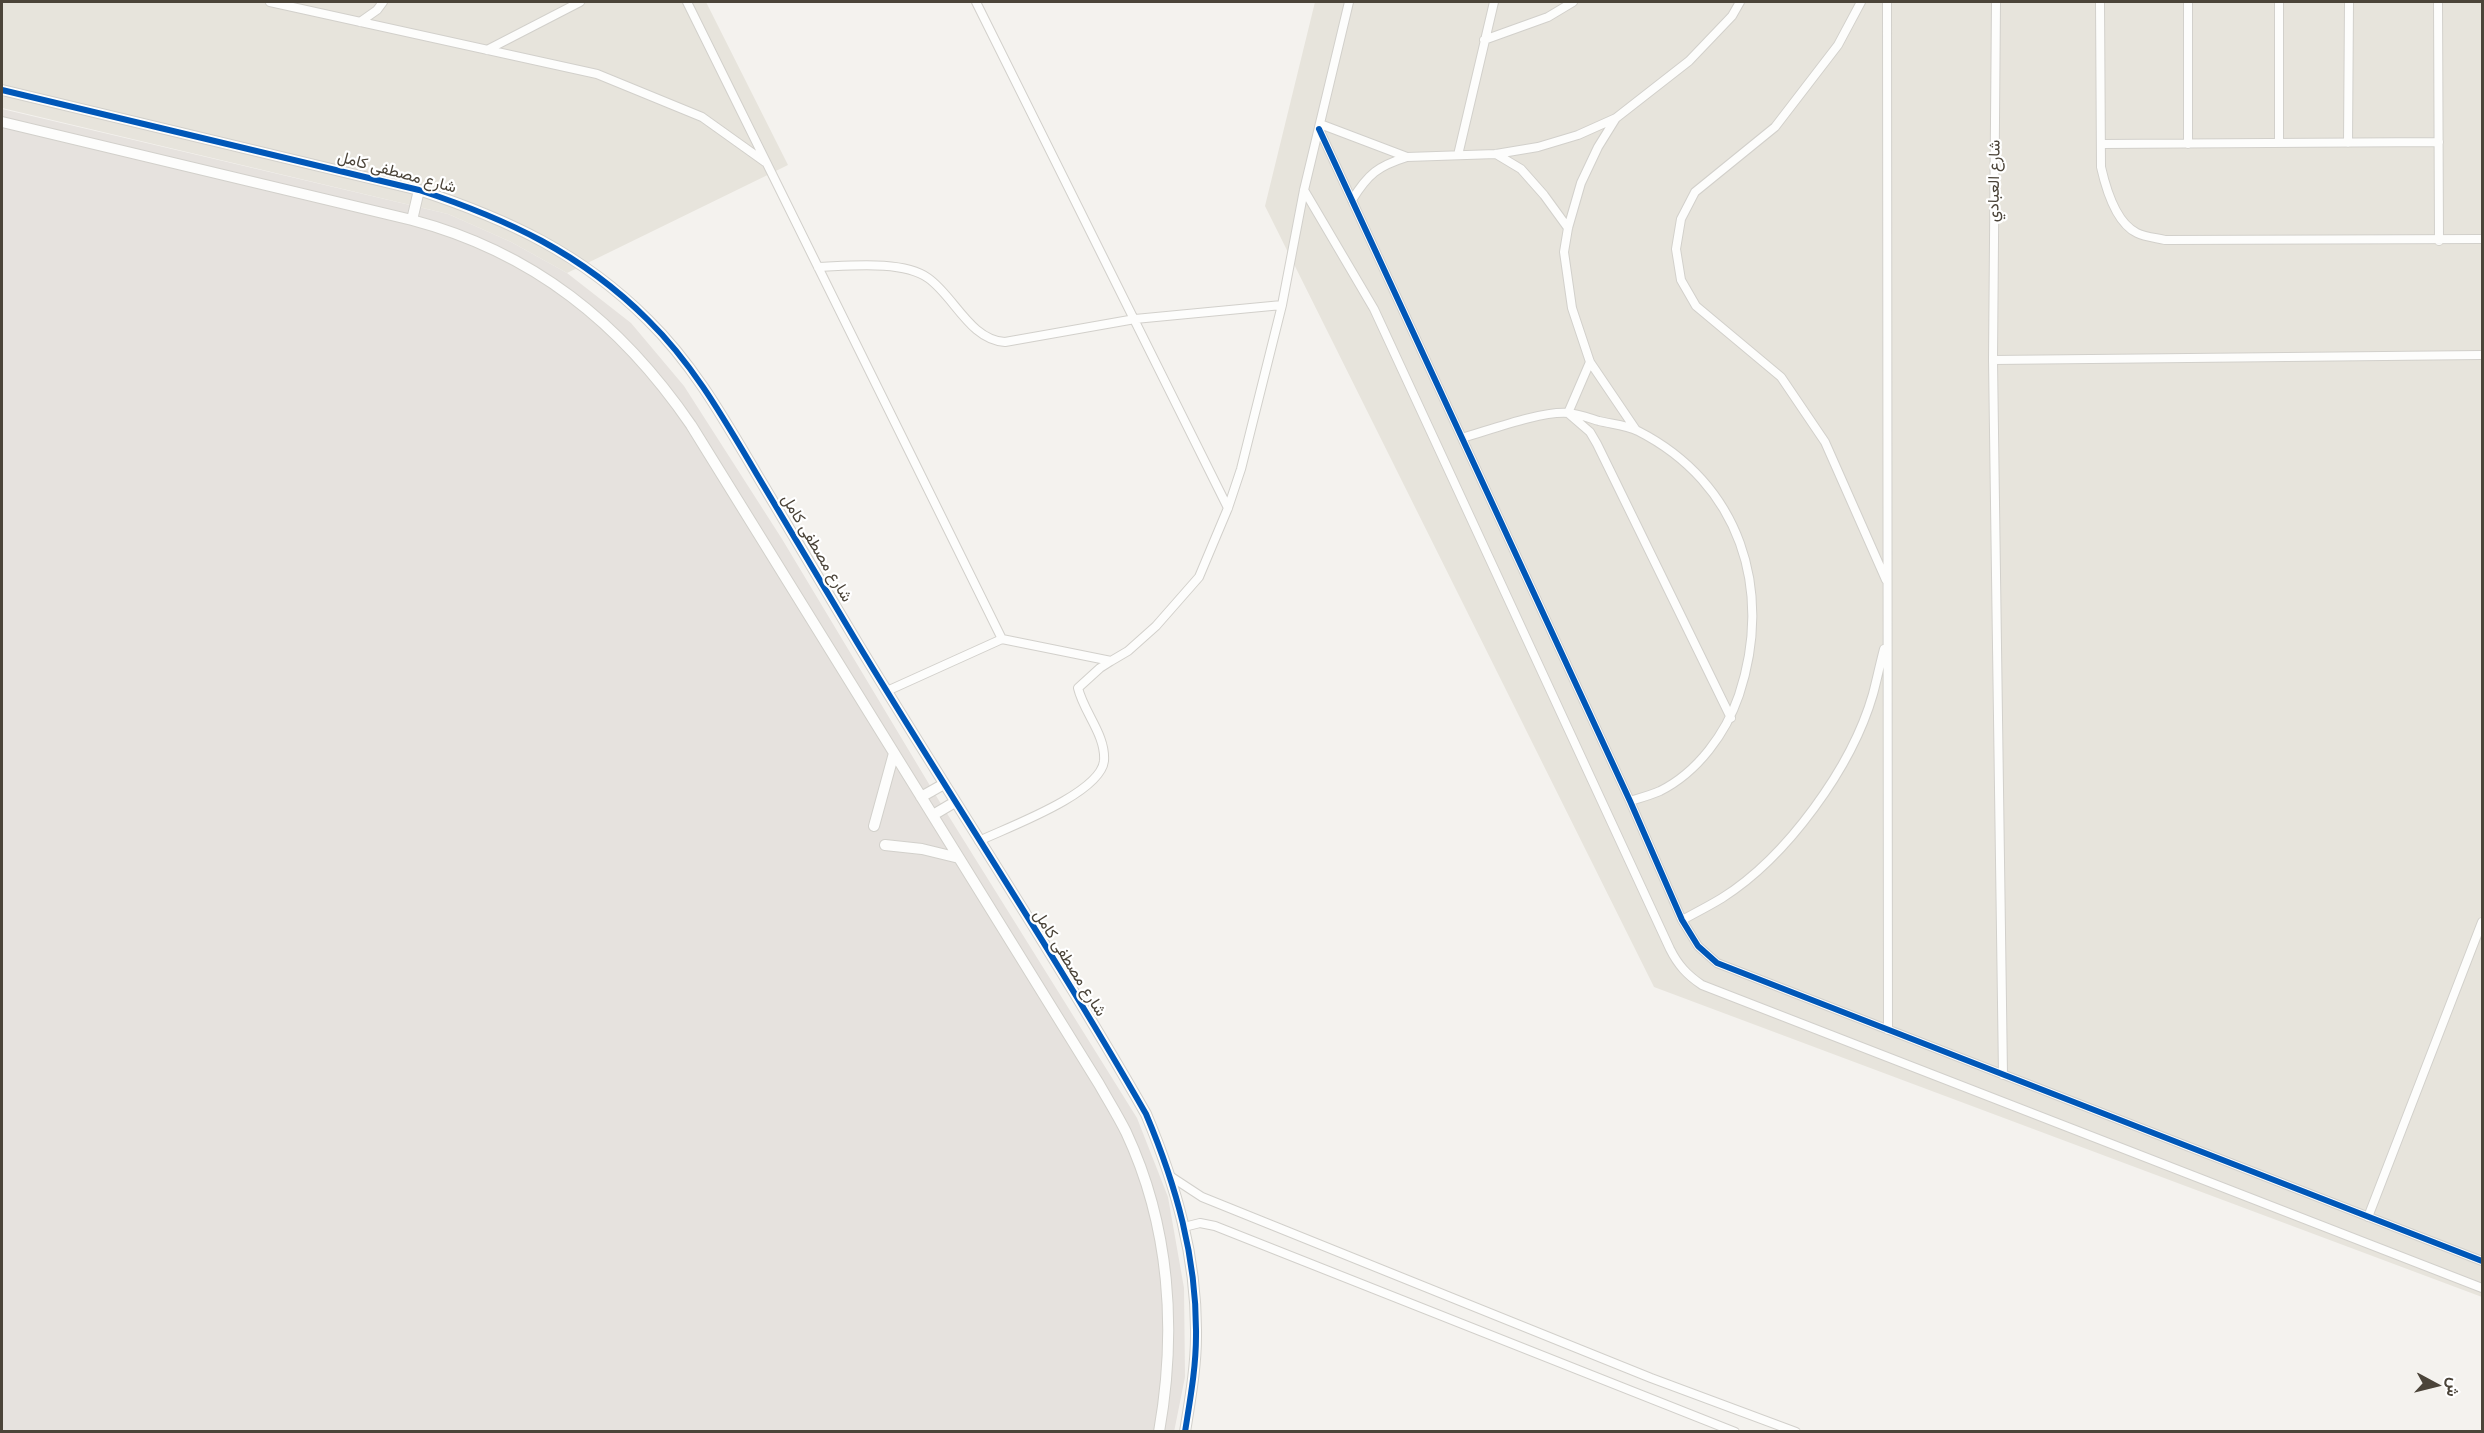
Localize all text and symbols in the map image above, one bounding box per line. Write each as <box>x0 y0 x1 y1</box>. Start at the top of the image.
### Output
street label: شارع العبادي <box>1984 140 2004 222</box>
street label: شارع مصطفى كامل <box>336 147 458 197</box>
street label: شارع مصطفى كامل <box>777 491 857 605</box>
street label: شارع مصطفى كامل <box>1029 906 1111 1020</box>
north arrow <box>2406 1355 2466 1415</box>
text: ش <box>2443 1376 2465 1398</box>

